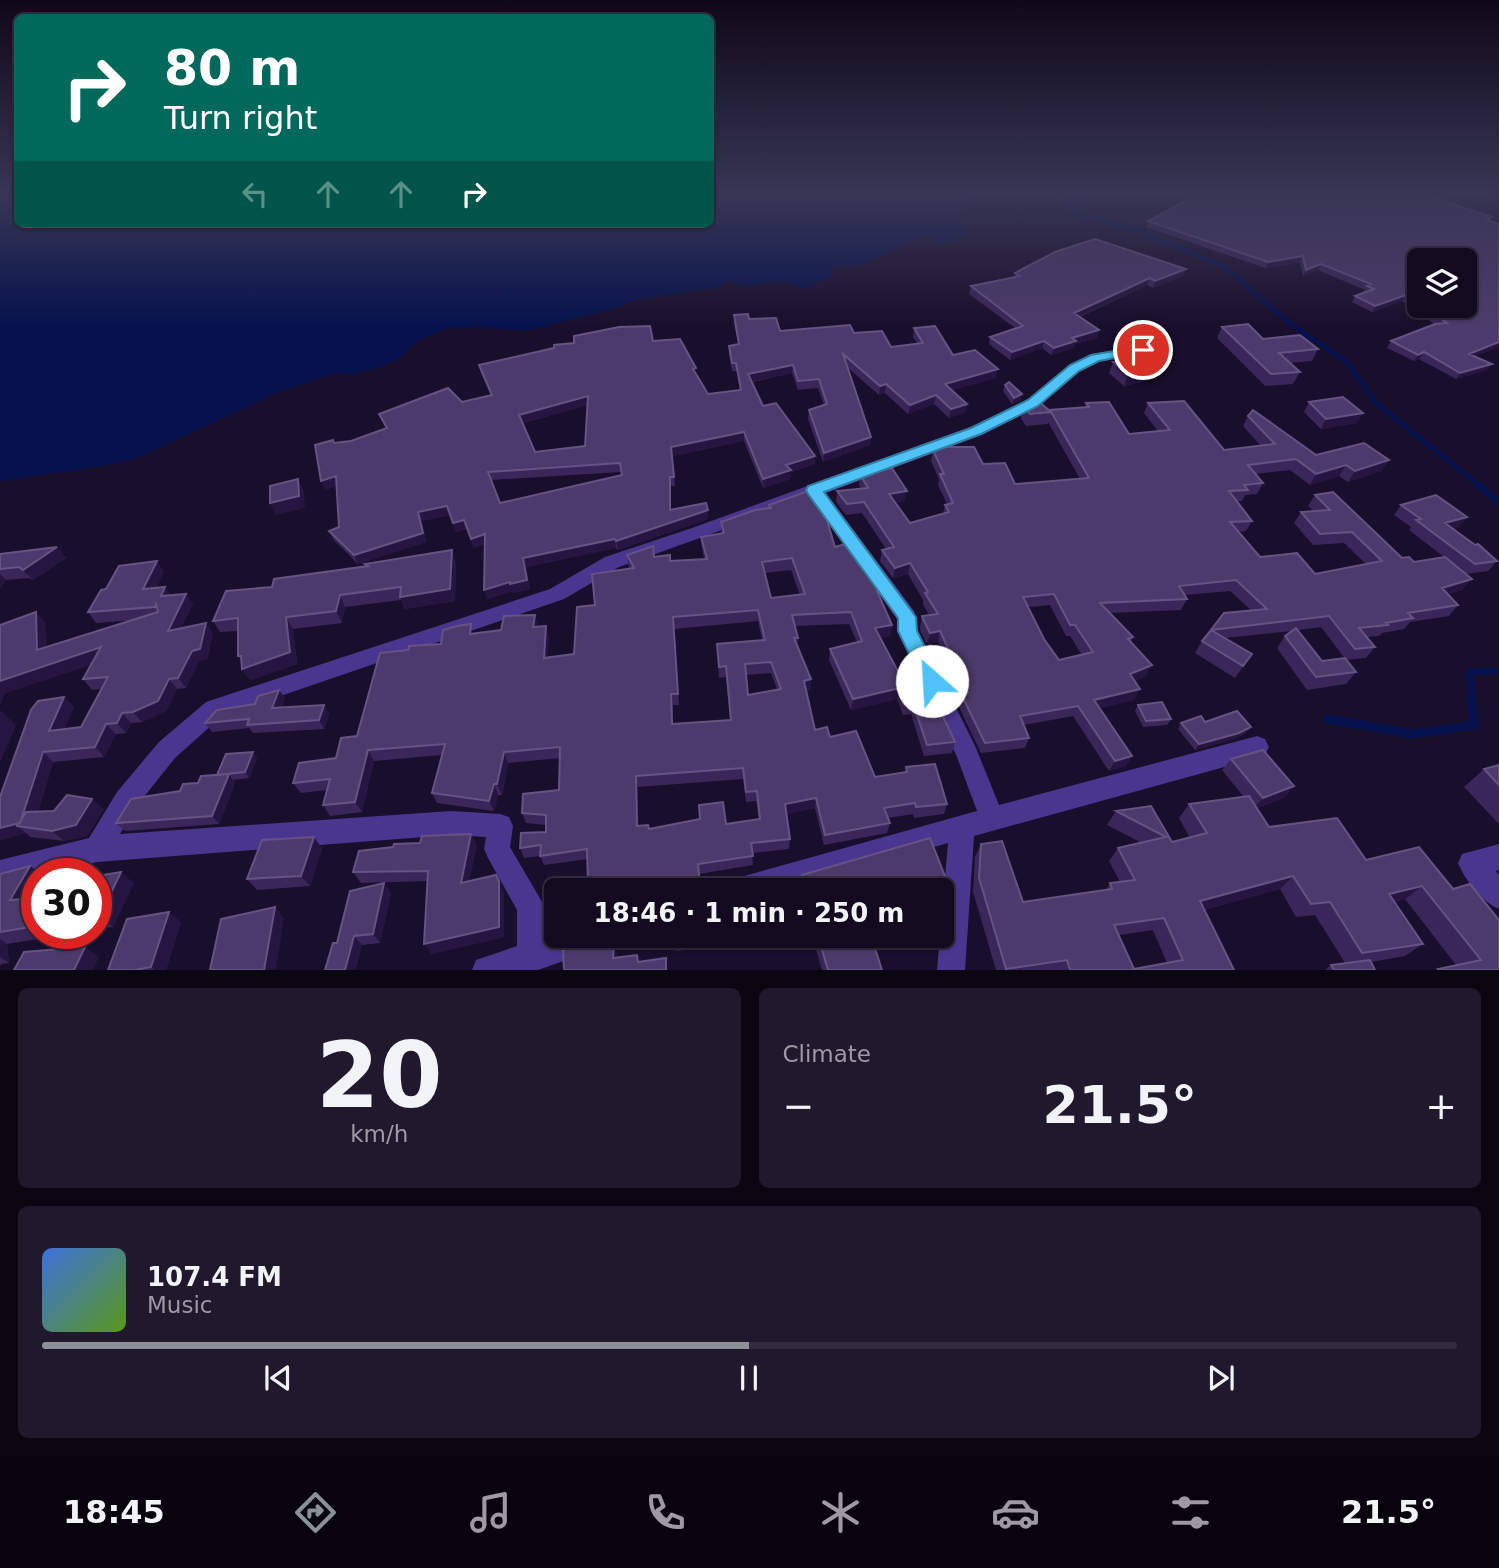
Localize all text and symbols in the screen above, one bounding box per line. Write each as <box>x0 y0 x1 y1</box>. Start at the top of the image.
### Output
text: 80 m <box>164 40 300 97</box>
icon: right <box>49 42 140 133</box>
text: Turn right <box>164 99 317 137</box>
icon: left <box>236 175 274 213</box>
icon: ahead <box>309 175 347 213</box>
icon: ahead <box>382 175 420 213</box>
icon: right <box>455 175 493 213</box>
map controls <box>1407 248 1477 318</box>
button: layers <box>1407 248 1477 318</box>
pin <box>1113 320 1173 380</box>
icon: arrive <box>1124 331 1162 369</box>
position arrow <box>895 644 969 718</box>
speed limit sign: 30 <box>21 858 112 949</box>
text: 18:46 · 1 min · 250 m <box>594 898 904 928</box>
text: 20 <box>316 1023 443 1128</box>
text: Climate <box>783 1041 871 1067</box>
text: 21.5° <box>1043 1075 1197 1135</box>
text: − <box>783 1084 814 1128</box>
text: + <box>1425 1084 1457 1128</box>
text: km/h <box>350 1121 408 1147</box>
text: 107.4 FM <box>147 1262 282 1292</box>
text: Music <box>147 1292 212 1318</box>
icon: previous <box>259 1359 297 1397</box>
icon: pause <box>730 1359 768 1397</box>
icon: next <box>1202 1359 1240 1397</box>
icon: directions <box>291 1488 340 1537</box>
icon: music <box>466 1488 515 1537</box>
icon: phone <box>641 1488 690 1537</box>
icon: climate <box>816 1488 865 1537</box>
icon: car <box>991 1488 1040 1537</box>
icon: filters <box>1166 1488 1215 1537</box>
text: 18:45 <box>63 1493 165 1531</box>
text: 21.5° <box>1341 1493 1436 1531</box>

